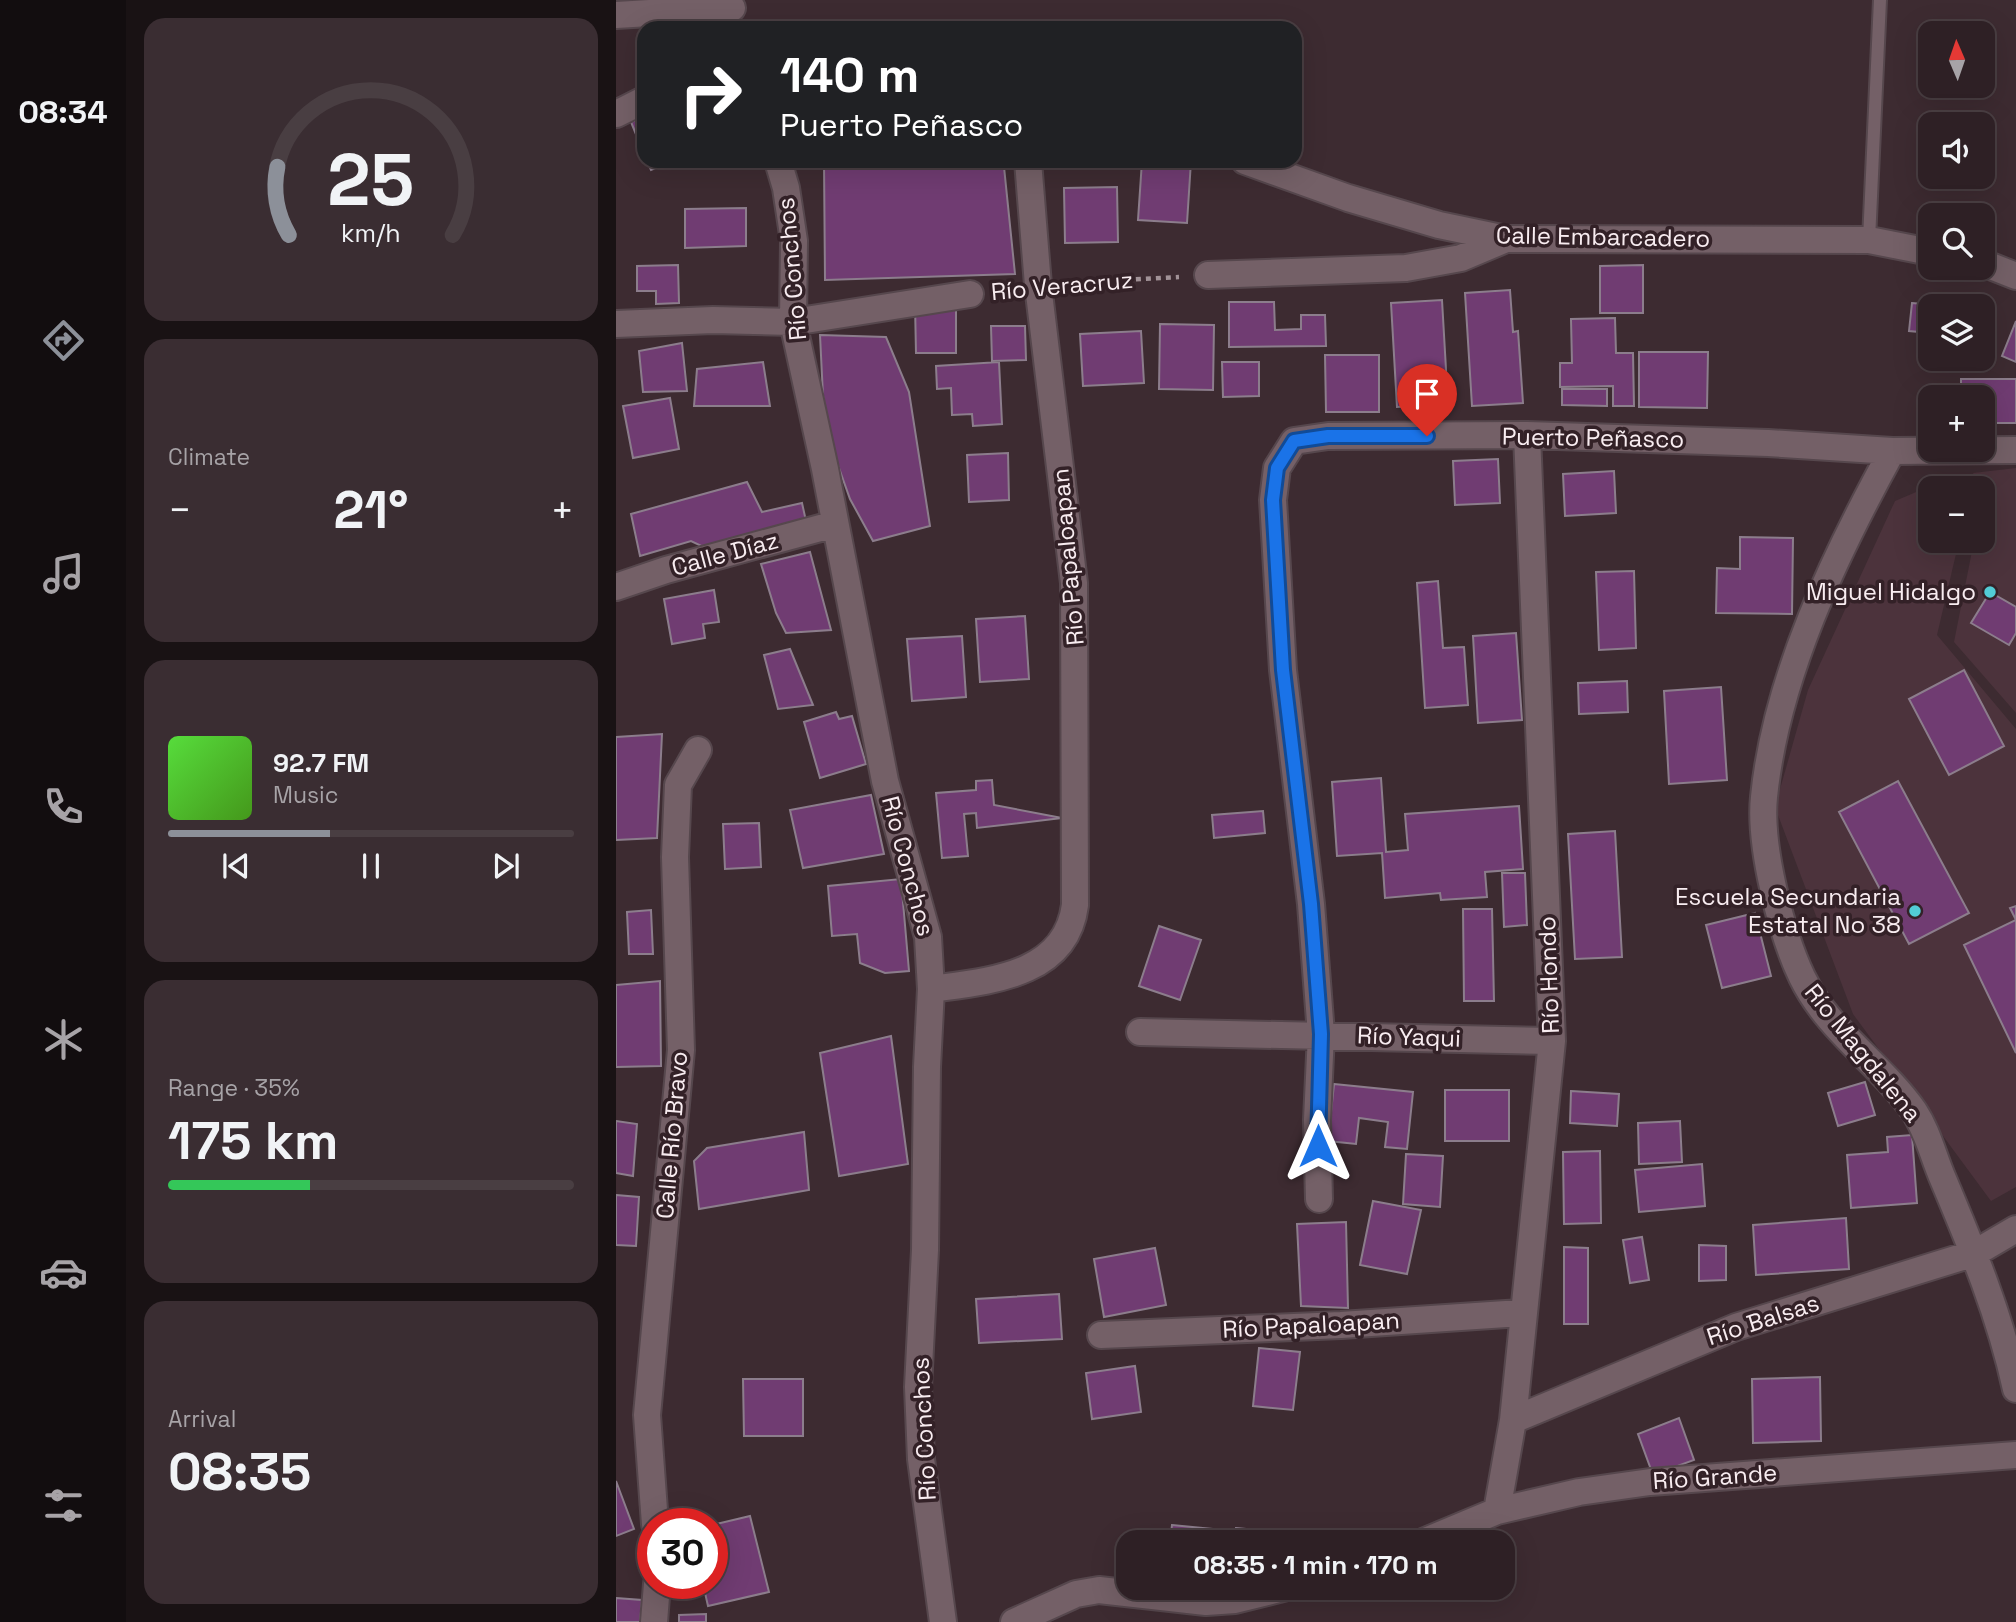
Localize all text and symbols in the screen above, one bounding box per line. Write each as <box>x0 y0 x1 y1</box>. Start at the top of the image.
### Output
north arrow <box>1918 21 1995 98</box>
map controls <box>1918 21 1995 553</box>
text: 140 m <box>780 44 919 106</box>
icon: right <box>665 49 756 140</box>
text: 08:34 <box>18 92 108 132</box>
text: Puerto Peñasco <box>780 105 1023 145</box>
button: sound <box>1918 112 1995 189</box>
text: 25 <box>328 134 414 227</box>
street label: Río Conchos <box>770 196 813 342</box>
button: search <box>1918 203 1995 280</box>
text: km/h <box>341 217 401 249</box>
street label: Calle Embarcadero <box>1496 219 1710 254</box>
street label: Río Veracruz <box>990 264 1134 307</box>
button: layers <box>1918 294 1995 371</box>
icon: directions <box>39 316 88 365</box>
pin <box>1397 364 1457 436</box>
icon: arrive <box>1408 375 1446 413</box>
button: + <box>1918 385 1995 462</box>
street label: Puerto Peñasco <box>1502 420 1684 455</box>
text: Climate <box>168 442 250 472</box>
street label: Río Papaloapan <box>1044 467 1091 647</box>
button: − <box>1918 476 1995 553</box>
text: 21° <box>334 477 408 543</box>
text: − <box>168 486 192 534</box>
text: + <box>550 486 574 534</box>
street label: Calle Díaz <box>668 524 782 583</box>
icon: music <box>39 549 88 598</box>
place label: Miguel Hidalgo <box>1806 576 1976 607</box>
marker: Miguel Hidalgo <box>1982 584 1998 600</box>
text: 92.7 FM <box>273 746 369 780</box>
text: Music <box>273 780 338 810</box>
icon: phone <box>39 782 88 831</box>
street label: Río Conchos <box>875 793 942 939</box>
icon: previous <box>217 847 255 885</box>
icon: pause <box>352 847 390 885</box>
icon: next <box>487 847 525 885</box>
place label: Escuela Secundaria Estatal No 38 <box>1675 881 1901 940</box>
marker: Escuela Secundaria Estatal No 38 <box>1907 903 1923 919</box>
street label: Río Hondo <box>1531 916 1566 1034</box>
street label: Río Magdalena <box>1798 977 1929 1128</box>
icon: climate <box>39 1015 88 1064</box>
street label: Río Yaqui <box>1357 1019 1461 1054</box>
street label: Calle Río Bravo <box>649 1050 694 1220</box>
text: Range · 35% <box>168 1073 300 1103</box>
text: 175 km <box>168 1108 338 1174</box>
position arrow <box>1281 1109 1355 1183</box>
icon: car <box>39 1248 88 1297</box>
street label: Río Balsas <box>1703 1287 1823 1352</box>
street label: Río Papaloapan <box>1221 1304 1401 1345</box>
street label: Río Conchos <box>904 1357 943 1502</box>
text: Arrival <box>168 1404 236 1434</box>
text: 08:35 <box>168 1439 311 1505</box>
street label: Río Grande <box>1652 1457 1778 1496</box>
icon: filters <box>39 1481 88 1530</box>
speed limit sign: 30 <box>637 1508 728 1599</box>
text: 08:35 · 1 min · 170 m <box>1193 1548 1438 1582</box>

